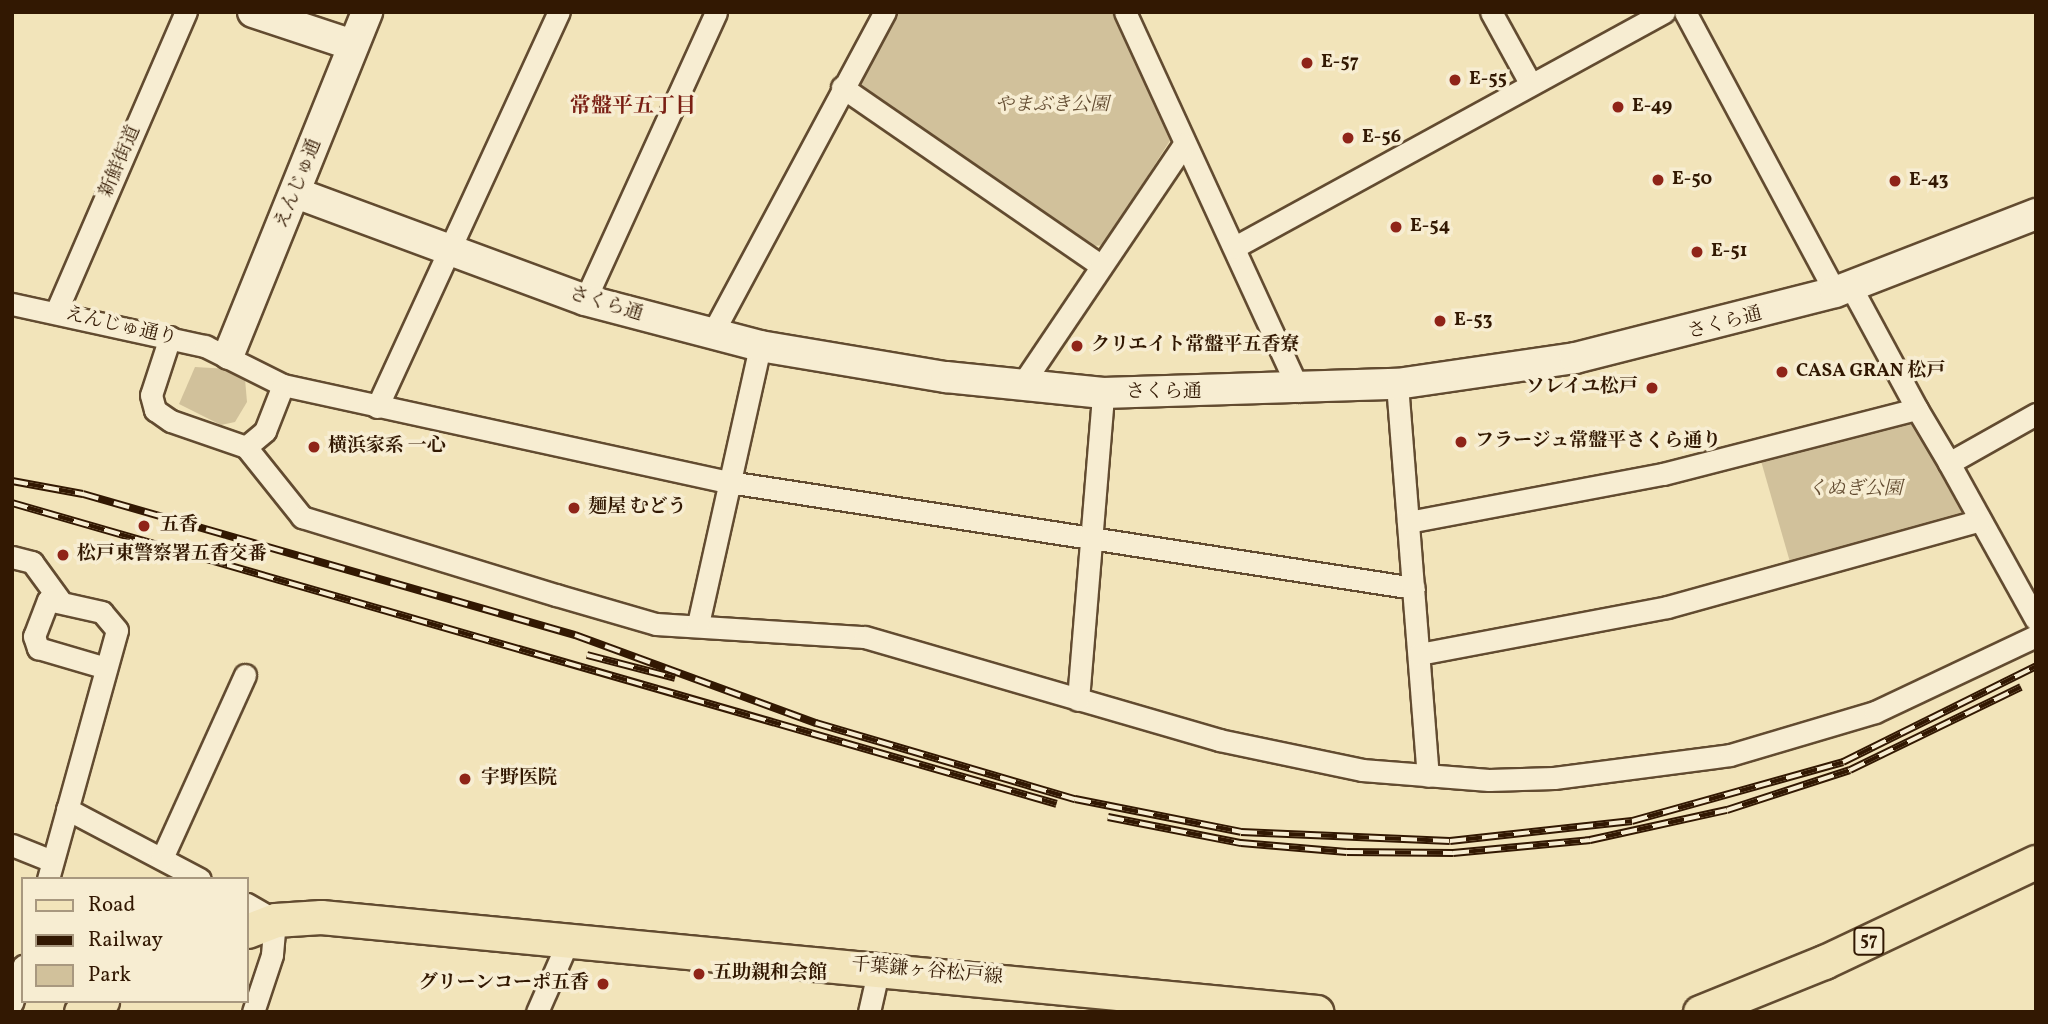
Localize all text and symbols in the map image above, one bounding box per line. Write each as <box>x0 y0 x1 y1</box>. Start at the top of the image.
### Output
place label: E-57 <box>1321 52 1359 74</box>
marker: E-57 <box>1299 55 1315 71</box>
place label: E-55 <box>1469 69 1507 91</box>
marker: E-55 <box>1447 72 1463 88</box>
district label: 常盤平五丁目 <box>570 94 696 120</box>
park label: やまぶき公園 <box>995 95 1109 117</box>
place label: E-49 <box>1632 96 1672 118</box>
marker: E-49 <box>1610 99 1626 115</box>
street label: 新鮮街道 <box>96 123 146 201</box>
place label: E-56 <box>1362 127 1401 149</box>
marker: E-56 <box>1340 130 1356 146</box>
street label: えんじゅ通 <box>271 136 327 232</box>
place label: E-50 <box>1672 169 1712 191</box>
place label: E-43 <box>1909 170 1948 192</box>
marker: E-50 <box>1650 172 1666 188</box>
marker: E-43 <box>1887 173 1903 189</box>
place label: E-54 <box>1410 216 1450 238</box>
marker: E-54 <box>1388 219 1404 235</box>
place label: E-51 <box>1711 241 1747 263</box>
marker: E-51 <box>1689 244 1705 260</box>
street label: さくら通 <box>566 283 646 327</box>
street label: えんじゅ通り <box>63 303 179 351</box>
street label: さくら通 <box>1685 303 1765 345</box>
place label: E-53 <box>1454 310 1492 332</box>
marker: E-53 <box>1432 313 1448 329</box>
place label: クリエイト常盤平五香寮 <box>1091 335 1300 357</box>
marker: クリエイト常盤平五香寮 <box>1069 338 1085 354</box>
place label: CASA GRAN 松戸 <box>1796 361 1945 383</box>
marker: CASA GRAN 松戸 <box>1774 364 1790 380</box>
place label: ソレイユ松戸 <box>1524 377 1638 399</box>
marker: ソレイユ松戸 <box>1644 380 1660 396</box>
street label: さくら通 <box>1126 382 1202 404</box>
place label: フラージュ常盤平さくら通り <box>1475 431 1722 453</box>
marker: フラージュ常盤平さくら通り <box>1453 434 1469 450</box>
place label: 横浜家系 一心 <box>328 436 446 458</box>
marker: 横浜家系 一心 <box>306 439 322 455</box>
park label: くぬぎ公園 <box>1808 479 1902 501</box>
place label: 麺屋 むどう <box>588 497 687 519</box>
marker: 麺屋 むどう <box>566 500 582 516</box>
place label: 五香 <box>160 515 198 537</box>
marker: 五香 <box>134 516 154 536</box>
place label: 松戸東警察署五香交番 <box>77 544 267 566</box>
marker: 松戸東警察署五香交番 <box>55 547 71 563</box>
place label: 宇野医院 <box>481 768 557 790</box>
marker: 宇野医院 <box>455 769 475 789</box>
legend <box>21 877 248 1003</box>
text: Road <box>88 891 135 920</box>
text: Railway <box>88 926 163 955</box>
road number: 57 <box>1853 926 1885 956</box>
street label: 千葉鎌ヶ谷松戸線 <box>850 954 1004 990</box>
text: Park <box>88 961 131 990</box>
place label: 五助親和会館 <box>713 963 827 985</box>
marker: 五助親和会館 <box>691 966 707 982</box>
place label: グリーンコーポ五香 <box>418 973 589 995</box>
marker: グリーンコーポ五香 <box>595 976 611 992</box>

